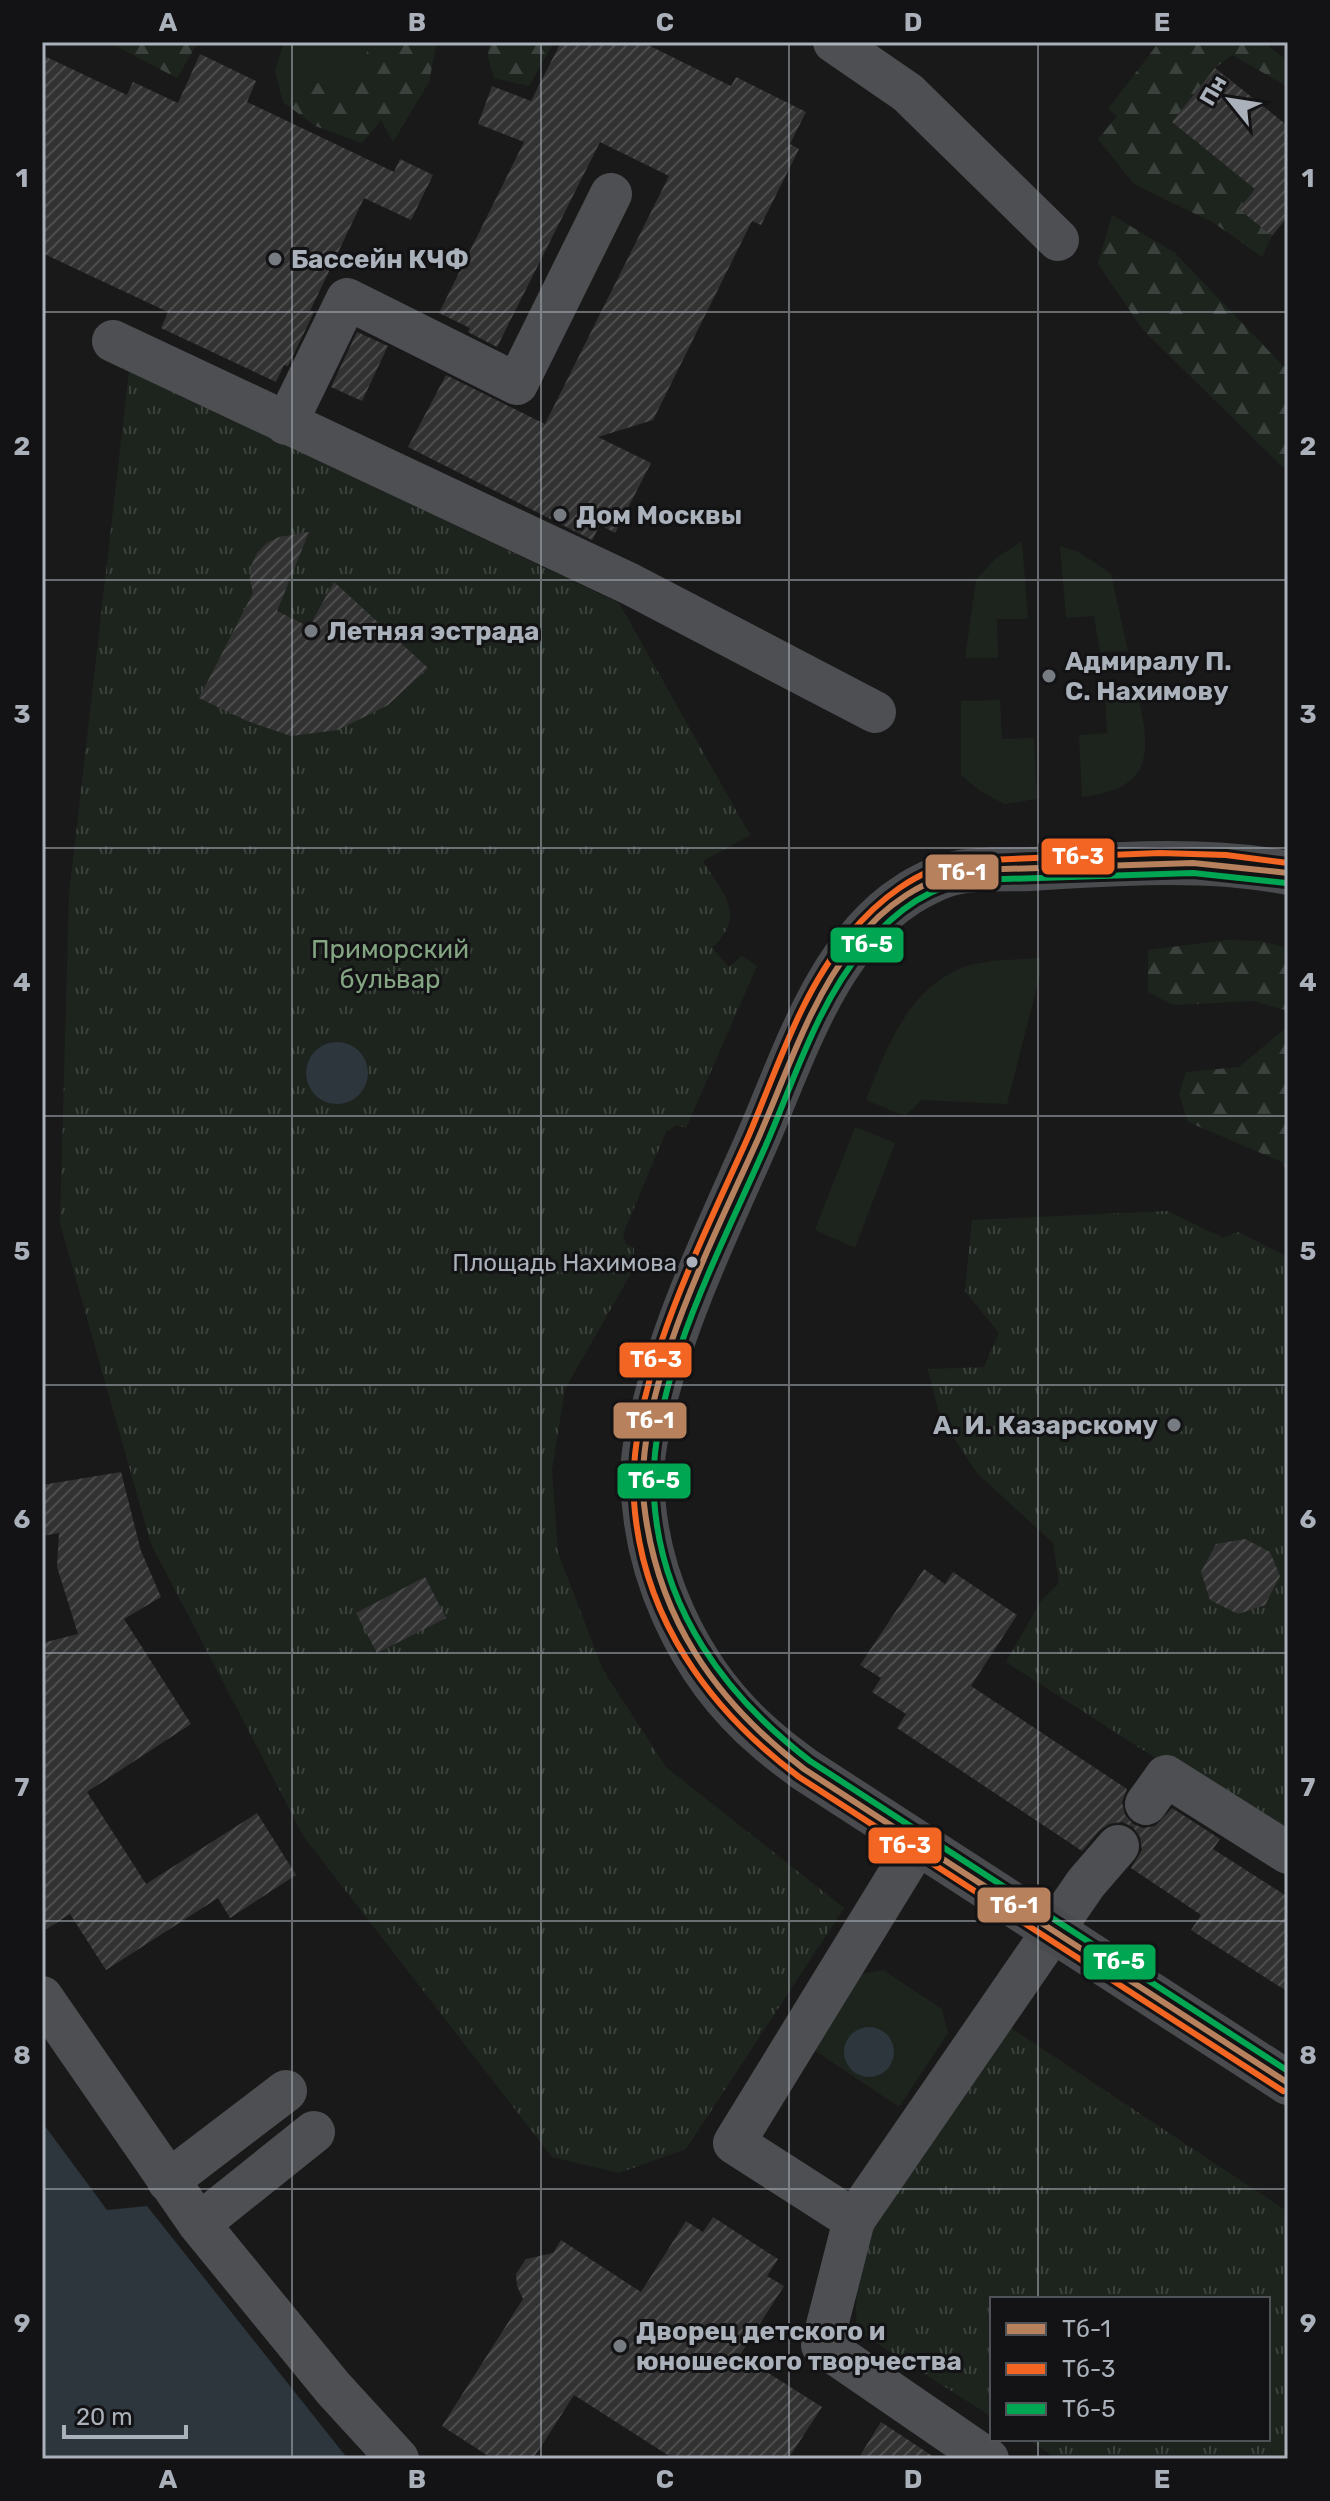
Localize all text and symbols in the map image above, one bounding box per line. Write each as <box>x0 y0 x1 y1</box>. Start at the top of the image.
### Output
text: A <box>159 7 178 38</box>
text: B <box>408 7 426 38</box>
text: C <box>656 7 674 38</box>
text: D <box>904 7 922 38</box>
text: E <box>1154 7 1170 38</box>
north arrow <box>1190 60 1270 140</box>
text: Пн <box>1194 70 1232 110</box>
text: 1 <box>16 163 28 194</box>
text: 1 <box>1302 163 1314 194</box>
place label: Бассейн КЧФ <box>291 244 469 275</box>
marker: Бассейн КЧФ <box>266 250 284 268</box>
text: 2 <box>14 431 30 462</box>
text: 2 <box>1300 431 1316 462</box>
place label: Дом Москвы <box>576 500 742 531</box>
marker: Дом Москвы <box>551 506 569 524</box>
place label: Летняя эстрада <box>327 616 539 647</box>
marker: Летняя эстрада <box>302 622 320 640</box>
place label: Адмиралу П. С. Нахимову <box>1065 646 1232 707</box>
marker: Адмиралу П. С. Нахимову <box>1040 667 1058 685</box>
text: 3 <box>13 699 31 730</box>
text: 3 <box>1299 699 1317 730</box>
line badge: Тб-3 <box>1040 837 1116 876</box>
text: Тб-3 <box>1052 843 1104 870</box>
line badge: Тб-1 <box>924 853 1000 891</box>
text: Тб-1 <box>938 859 986 886</box>
line badge: Тб-5 <box>829 926 905 964</box>
text: Тб-5 <box>841 931 893 958</box>
park label: Приморский бульвар <box>311 934 469 995</box>
text: 4 <box>13 967 31 998</box>
text: 4 <box>1299 967 1317 998</box>
text: 5 <box>14 1236 30 1267</box>
text: 5 <box>1300 1236 1316 1267</box>
place label: Площадь Нахимова <box>452 1249 677 1277</box>
marker: Площадь Нахимова <box>684 1254 700 1270</box>
line badge: Тб-3 <box>618 1341 693 1379</box>
text: Тб-3 <box>630 1346 682 1373</box>
line badge: Тб-1 <box>612 1401 688 1440</box>
text: Тб-1 <box>626 1407 674 1434</box>
place label: А. И. Казарскому <box>933 1410 1158 1441</box>
marker: А. И. Казарскому <box>1165 1416 1183 1434</box>
line badge: Тб-5 <box>616 1462 692 1500</box>
text: Тб-5 <box>628 1467 680 1494</box>
text: 6 <box>14 1504 31 1535</box>
text: 6 <box>1300 1504 1317 1535</box>
text: 7 <box>15 1772 30 1803</box>
text: 7 <box>1301 1772 1316 1803</box>
line badge: Тб-3 <box>867 1826 943 1865</box>
text: Тб-3 <box>879 1832 931 1859</box>
line badge: Тб-1 <box>976 1886 1052 1924</box>
text: Тб-1 <box>990 1892 1038 1919</box>
line badge: Тб-5 <box>1082 1943 1157 1981</box>
text: Тб-5 <box>1093 1948 1145 1975</box>
text: 8 <box>13 2040 31 2071</box>
text: 8 <box>1299 2040 1317 2071</box>
legend <box>990 2297 1270 2441</box>
text: 9 <box>14 2308 30 2339</box>
text: 9 <box>1300 2308 1316 2339</box>
text: Тб-1 <box>1062 2315 1111 2343</box>
place label: Дворец детского и юношеского творчества <box>636 2316 962 2377</box>
marker: Дворец детского и юношеского творчества <box>611 2337 629 2355</box>
text: Тб-3 <box>1062 2355 1115 2383</box>
scale bar <box>64 2389 186 2439</box>
text: Тб-5 <box>1062 2395 1116 2423</box>
text: 20 m <box>76 2403 133 2431</box>
text: A <box>159 2464 178 2495</box>
text: B <box>408 2464 426 2495</box>
text: C <box>656 2464 674 2495</box>
text: D <box>904 2464 922 2495</box>
text: E <box>1154 2464 1170 2495</box>

